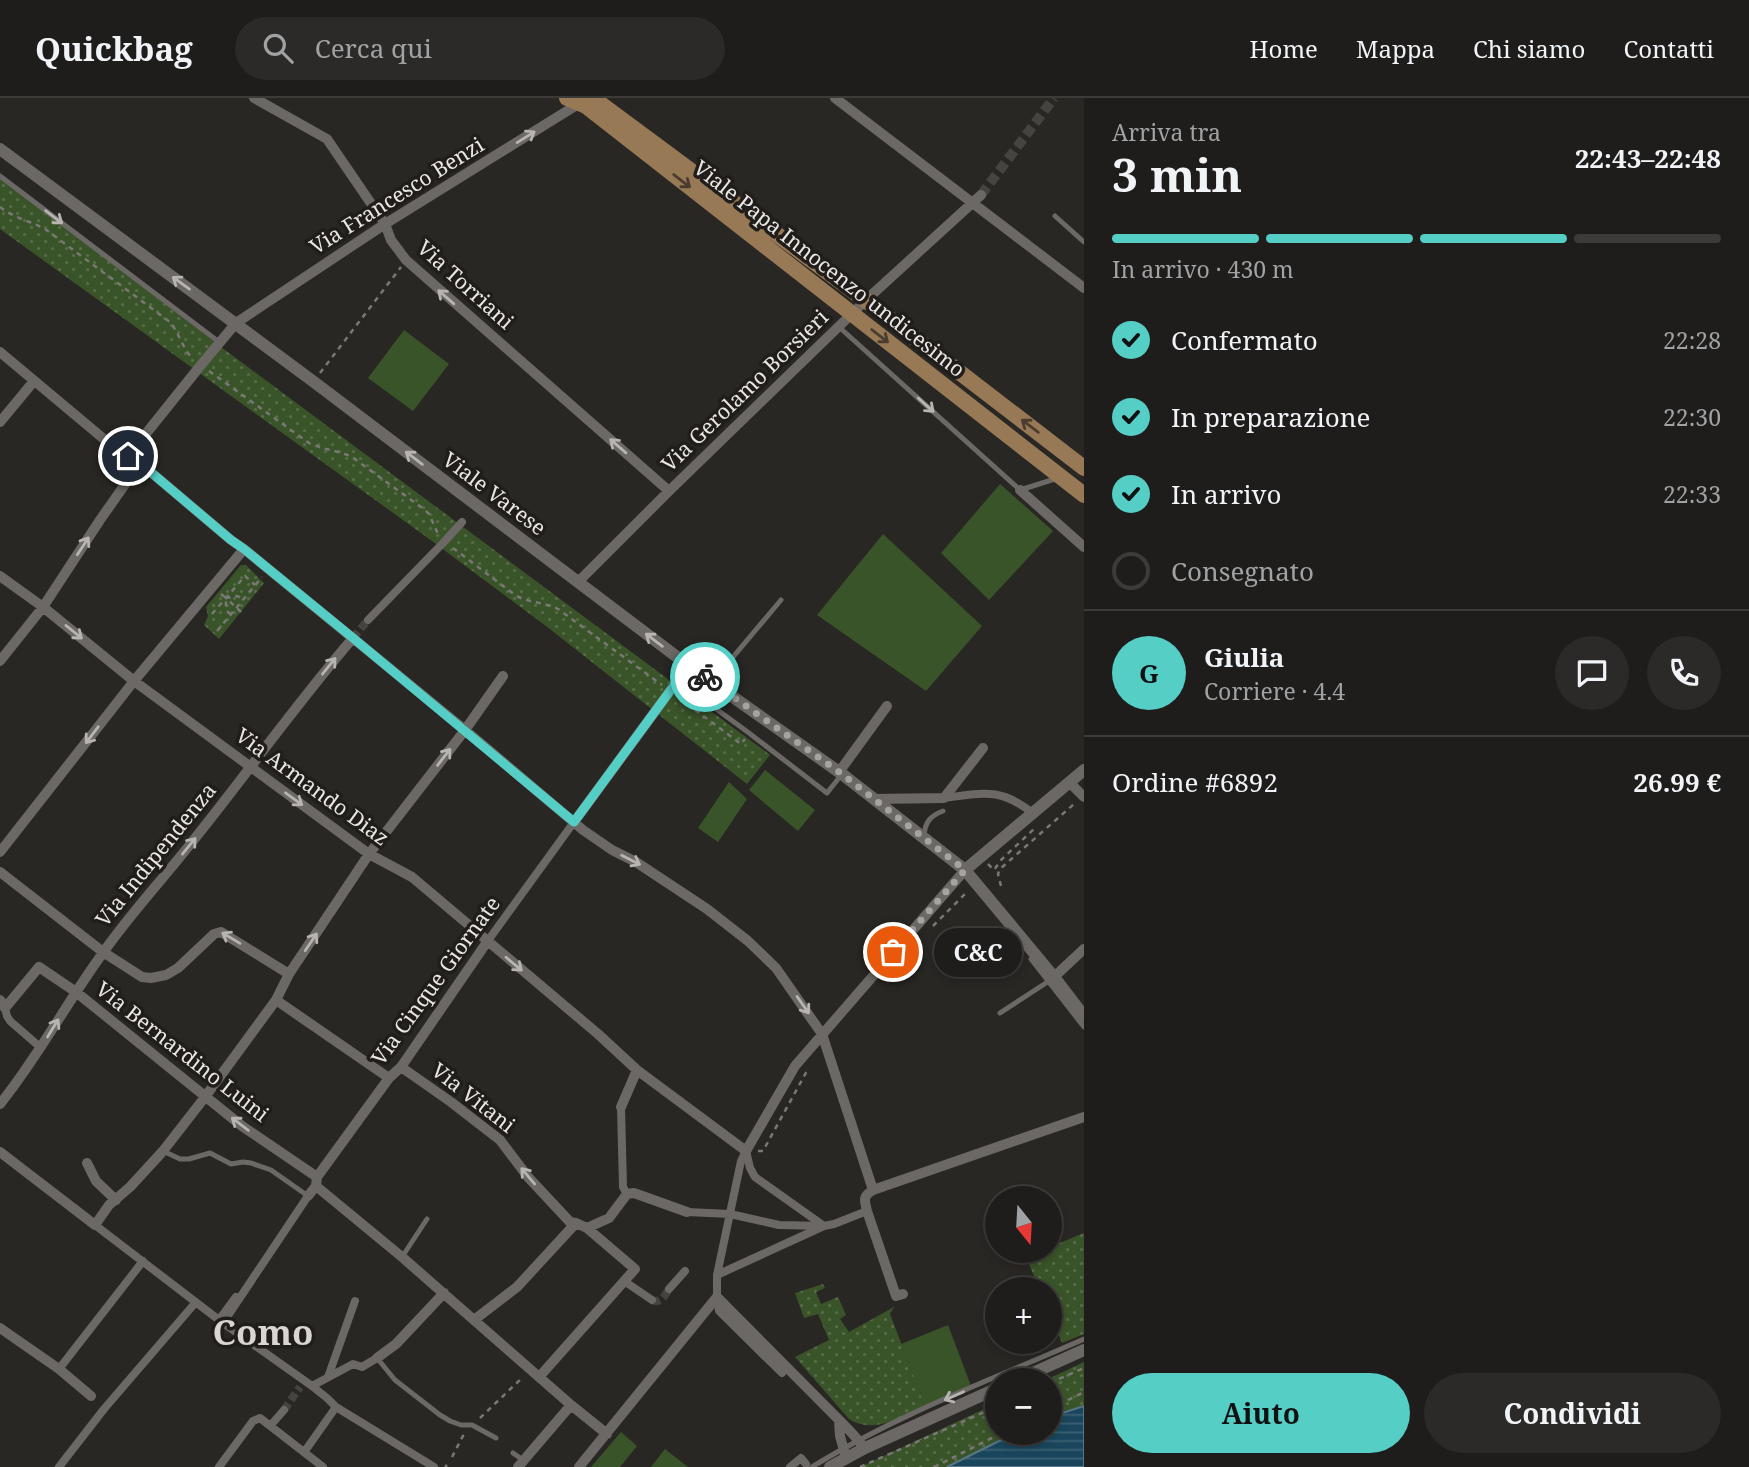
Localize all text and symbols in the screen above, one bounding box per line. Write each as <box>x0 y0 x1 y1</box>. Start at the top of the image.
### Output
search box <box>235 17 725 80</box>
text: Quickbag <box>35 26 193 71</box>
icon: search <box>259 29 297 67</box>
text: Cerca qui <box>315 30 432 66</box>
text: Home <box>1250 32 1318 65</box>
text: Mappa <box>1356 32 1435 65</box>
text: Chi siamo <box>1473 32 1585 65</box>
text: Contatti <box>1623 32 1714 65</box>
text: Arriva tra <box>1112 116 1221 148</box>
one-way arrow <box>516 129 536 143</box>
street label: Via Francesco Benzi <box>304 130 489 260</box>
text: 22:43–22:48 <box>1575 140 1721 176</box>
text: 3 min <box>1112 143 1242 205</box>
street label: Viale Papa Innocenzo undicesimo <box>688 153 971 383</box>
one-way arrow <box>672 173 690 188</box>
one-way arrow <box>45 210 63 225</box>
street label: Via Torriani <box>411 233 520 335</box>
text: In arrivo · 430 m <box>1112 253 1294 285</box>
one-way arrow <box>172 276 191 290</box>
one-way arrow <box>438 288 455 305</box>
street label: Via Gerolamo Borsieri <box>655 303 834 477</box>
icon: check <box>1112 321 1150 359</box>
text: Confermato <box>1171 322 1318 358</box>
text: 22:28 <box>1663 324 1721 356</box>
one-way arrow <box>871 328 889 343</box>
one-way arrow <box>917 397 935 413</box>
icon: check <box>1112 398 1150 436</box>
text: In preparazione <box>1171 399 1370 435</box>
text: 22:30 <box>1663 401 1721 433</box>
one-way arrow <box>1021 419 1040 434</box>
pin <box>98 426 158 486</box>
icon: home <box>109 437 147 475</box>
one-way arrow <box>609 438 627 454</box>
street label: Viale Varese <box>437 445 552 541</box>
one-way arrow <box>405 451 424 466</box>
icon: check <box>1112 475 1150 513</box>
text: In arrivo <box>1171 476 1282 512</box>
text: 22:33 <box>1663 478 1721 510</box>
one-way arrow <box>76 537 90 557</box>
text: Consegnato <box>1171 553 1314 589</box>
one-way arrow <box>64 624 82 640</box>
one-way arrow <box>646 632 664 647</box>
button: chat <box>1555 636 1629 710</box>
button: phone <box>1647 636 1721 710</box>
text: Giulia <box>1204 639 1284 675</box>
courier <box>670 642 740 712</box>
text: G <box>1139 655 1159 691</box>
one-way arrow <box>321 658 337 676</box>
icon: bike <box>686 658 724 696</box>
text: Corriere · 4.4 <box>1204 675 1345 707</box>
street label: Via Armando Diaz <box>230 721 395 851</box>
one-way arrow <box>84 725 99 743</box>
one-way arrow <box>436 749 451 767</box>
text: Ordine #6892 <box>1112 764 1278 800</box>
text: 26.99 € <box>1633 764 1721 800</box>
street label: Via Indipendenza <box>89 777 222 932</box>
one-way arrow <box>284 791 303 806</box>
one-way arrow <box>181 837 197 855</box>
one-way arrow <box>620 853 641 867</box>
street label: Via Cinque Giornate <box>365 890 506 1070</box>
pin <box>863 922 923 982</box>
callout: C&C <box>935 928 1022 976</box>
one-way arrow <box>222 931 242 945</box>
one-way arrow <box>304 932 318 952</box>
icon: bag <box>874 933 912 971</box>
text: C&C <box>953 936 1003 968</box>
one-way arrow <box>505 957 523 972</box>
street label: Via Bernardino Luini <box>90 975 275 1128</box>
one-way arrow <box>796 995 810 1014</box>
one-way arrow <box>46 1018 60 1038</box>
street label: Via Vitani <box>426 1056 521 1139</box>
one-way arrow <box>231 1117 250 1132</box>
one-way arrow <box>520 1167 536 1185</box>
north arrow <box>985 1186 1062 1264</box>
map controls <box>985 1186 1062 1445</box>
button: + <box>985 1277 1062 1354</box>
district label: Como <box>213 1308 313 1355</box>
button: − <box>985 1368 1062 1445</box>
button: Aiuto <box>1112 1373 1410 1453</box>
button: Condividi <box>1424 1373 1721 1453</box>
one-way arrow <box>944 1390 965 1403</box>

